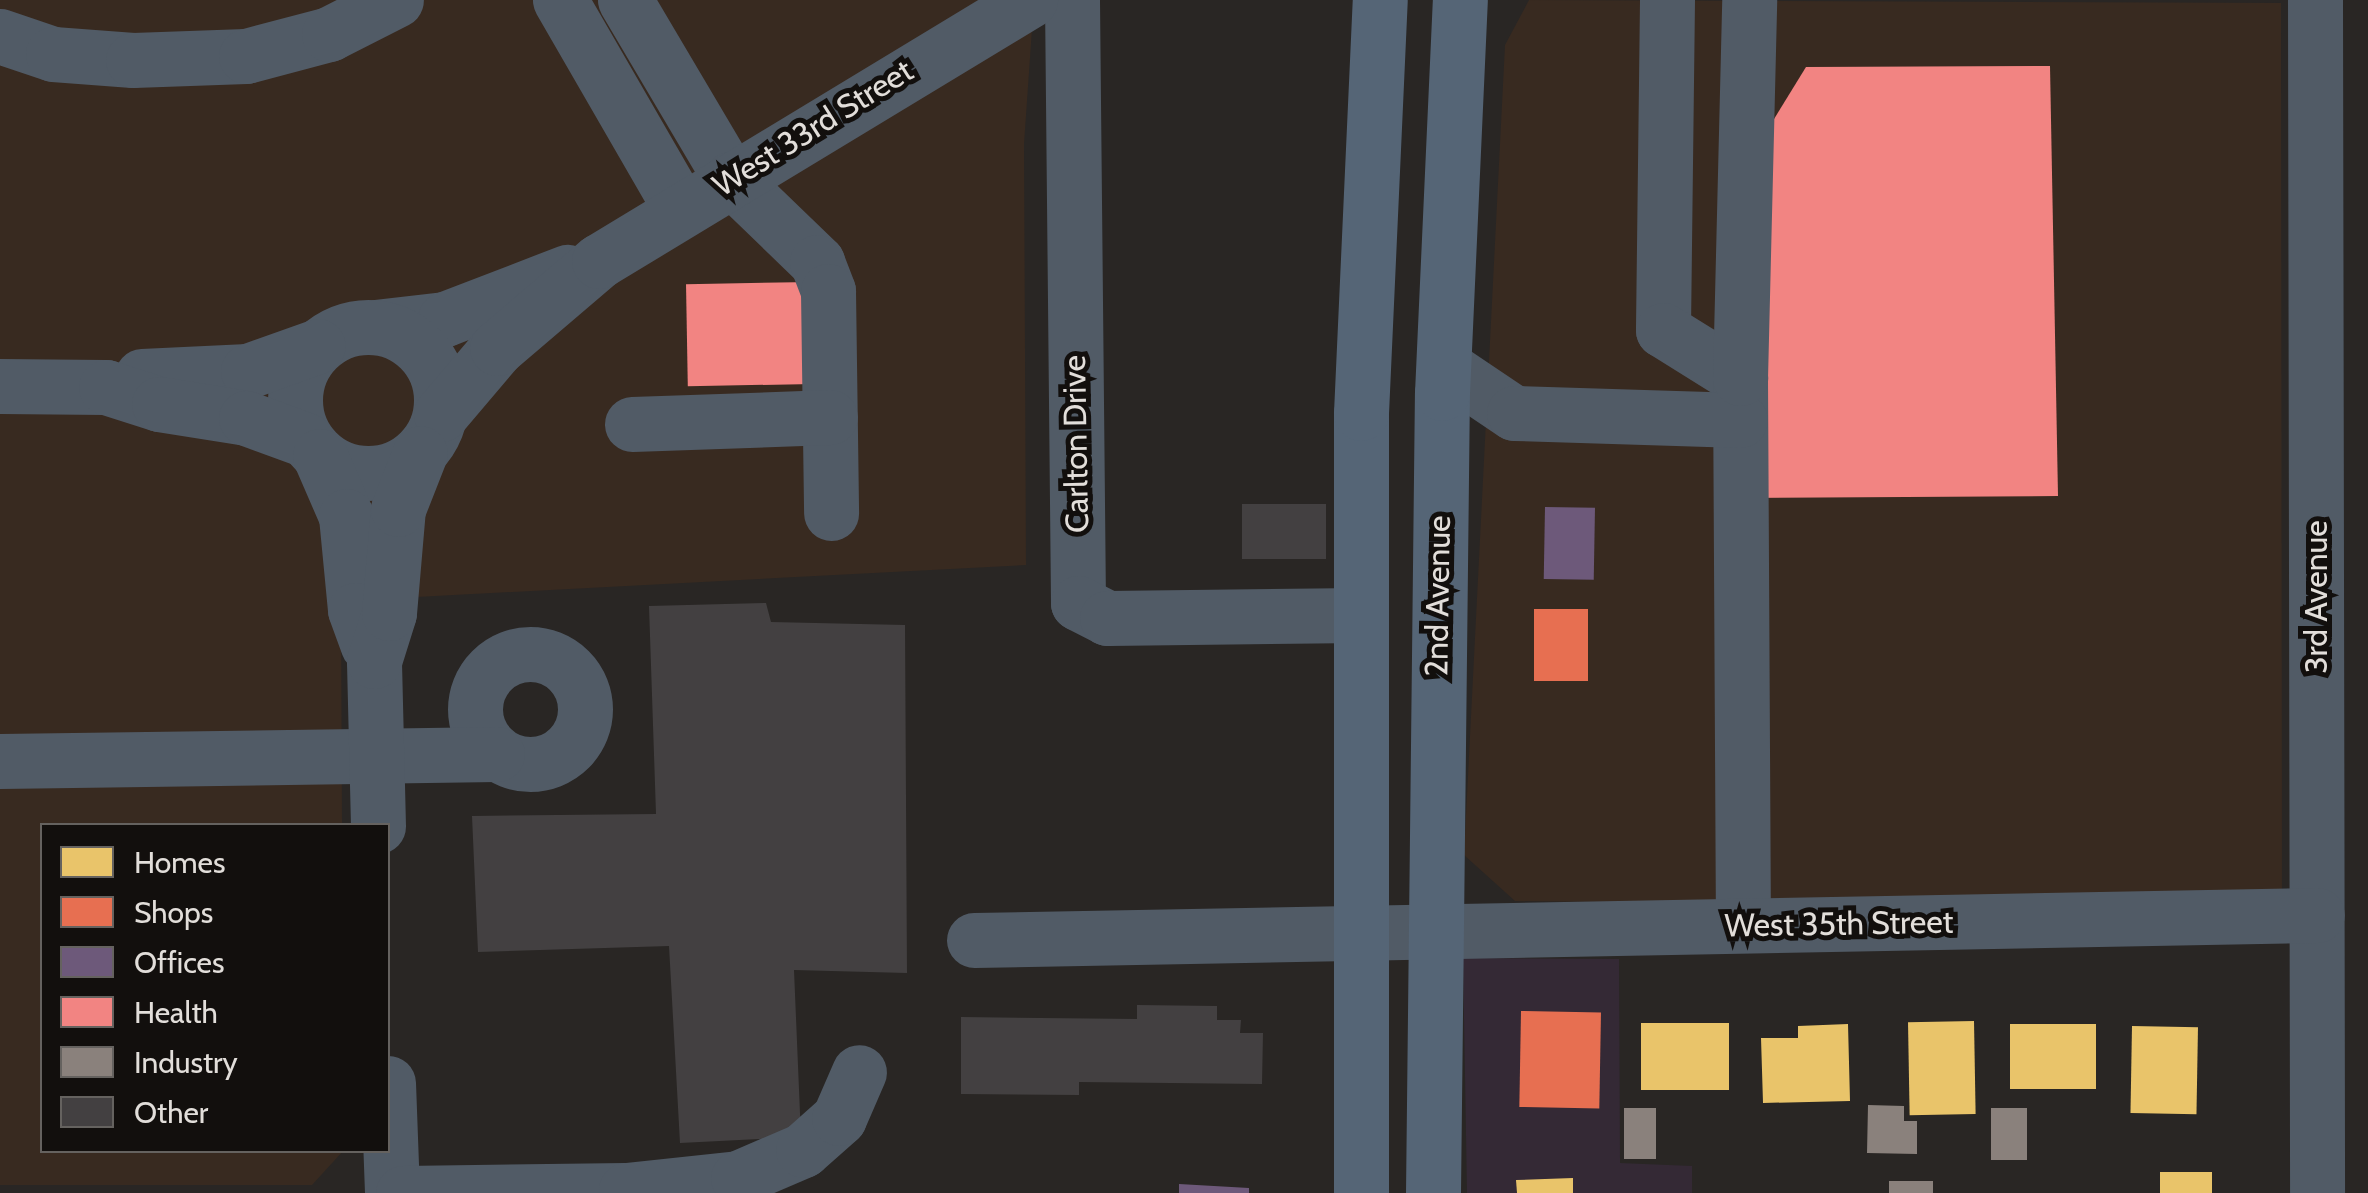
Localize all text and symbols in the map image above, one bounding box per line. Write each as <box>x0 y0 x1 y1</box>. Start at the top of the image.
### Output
street label: West 33rd Street <box>706 51 920 205</box>
street label: Carlton Drive <box>1055 355 1097 533</box>
street label: 2nd Avenue <box>1417 515 1459 677</box>
street label: 3rd Avenue <box>2297 520 2335 674</box>
legend <box>40 823 390 1153</box>
text: Homes <box>134 844 225 881</box>
text: Shops <box>134 894 213 931</box>
street label: West 35th Street <box>1724 903 1954 945</box>
text: Offices <box>134 944 224 981</box>
text: Health <box>134 994 218 1031</box>
text: Industry <box>134 1044 238 1081</box>
text: Other <box>134 1094 208 1131</box>

